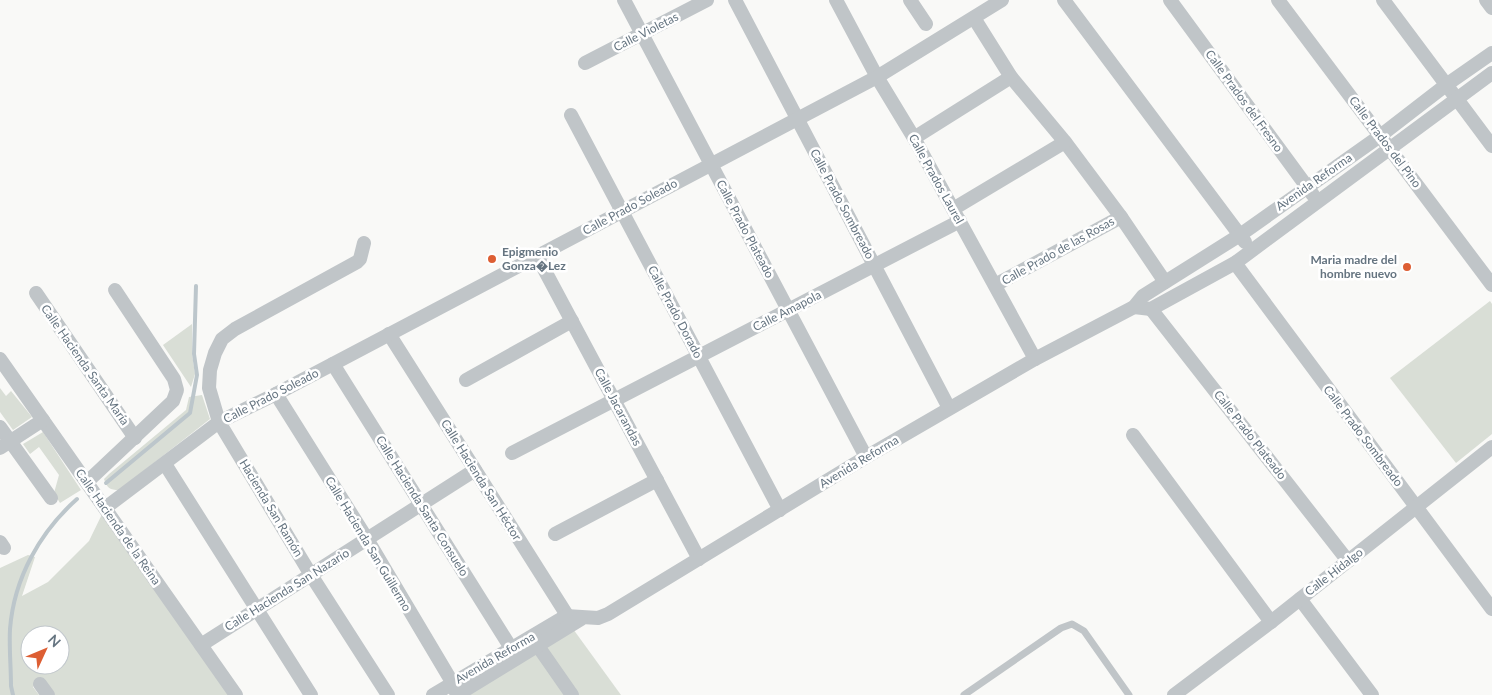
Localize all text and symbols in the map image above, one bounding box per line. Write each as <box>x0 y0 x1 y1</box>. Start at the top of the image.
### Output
street label: Calle Violetas <box>611 9 681 54</box>
street label: Calle Prados del Fresno <box>1202 47 1287 155</box>
street label: Calle Prados del Pino <box>1346 93 1425 191</box>
street label: Calle Prados Laurel <box>906 131 967 226</box>
street label: Calle Prado Sombreado <box>807 146 878 262</box>
street label: Avenida Reforma <box>1273 150 1355 213</box>
street label: Calle Prado Soleado <box>580 175 680 238</box>
street label: Calle Prado Plateado <box>713 177 778 281</box>
street label: Calle Prado de las Rosas <box>999 213 1117 288</box>
place label: Epigmenio Gonza�Lez <box>502 244 566 273</box>
place label: Maria madre del hombre nuevo <box>1310 252 1397 281</box>
marker: Epigmenio Gonza�Lez <box>486 253 498 265</box>
marker: Maria madre del hombre nuevo <box>1401 261 1413 273</box>
street label: Calle Prado Dorado <box>645 263 706 361</box>
street label: Calle Amapola <box>750 287 824 334</box>
street label: Calle Hacienda Santa María <box>38 301 133 428</box>
street label: Calle Prado Soleado <box>221 365 321 426</box>
street label: Calle Jacarandas <box>592 365 645 448</box>
street label: Calle Prado Sombreado <box>1320 382 1406 489</box>
street label: Calle Prado Plateado <box>1211 387 1290 482</box>
street label: Calle Hacienda San Héctor <box>438 416 525 544</box>
street label: Avenida Reforma <box>816 432 901 491</box>
street label: Calle Hacienda Santa Consuelo <box>373 433 472 579</box>
street label: Hacienda San Ramón <box>236 456 307 559</box>
street label: Calle Hacienda de la Reina <box>73 466 164 588</box>
street label: Calle Hacienda San Guillermo <box>322 474 415 614</box>
street label: Calle Hidalgo <box>1302 544 1366 599</box>
street label: Calle Hacienda San Nazario <box>222 545 352 634</box>
north arrow <box>20 625 70 675</box>
street label: Avenida Reforma <box>452 629 537 687</box>
text: N <box>45 631 65 650</box>

